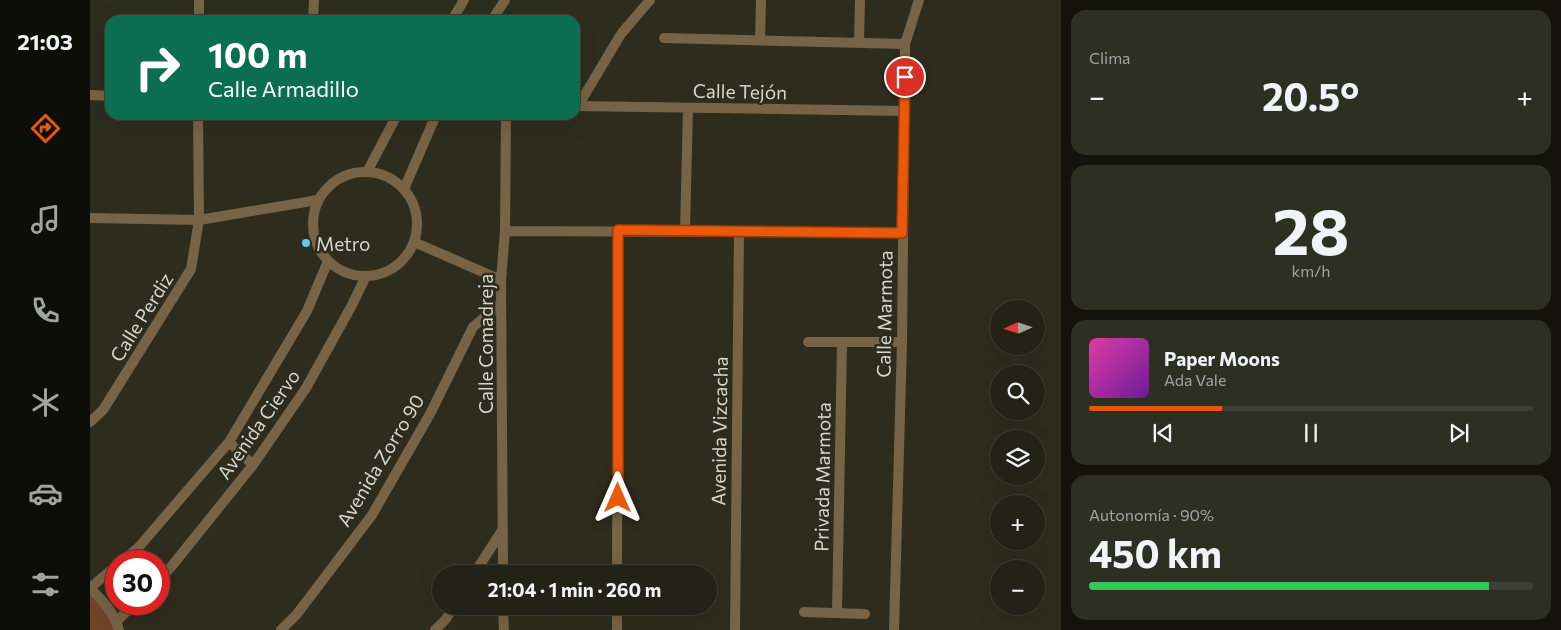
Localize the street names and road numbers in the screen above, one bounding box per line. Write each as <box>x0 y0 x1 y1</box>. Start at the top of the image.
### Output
street label: Calle Tejón <box>693 79 787 103</box>
street label: Calle Marmota <box>871 250 897 378</box>
street label: Calle Perdiz <box>105 268 177 366</box>
street label: Calle Comadreja <box>474 274 497 414</box>
street label: Avenida Vizcacha <box>706 356 732 506</box>
street label: Avenida Ciervo <box>212 365 304 483</box>
street label: Avenida Zorro 90 <box>332 390 428 530</box>
street label: Privada Marmota <box>809 402 835 552</box>

